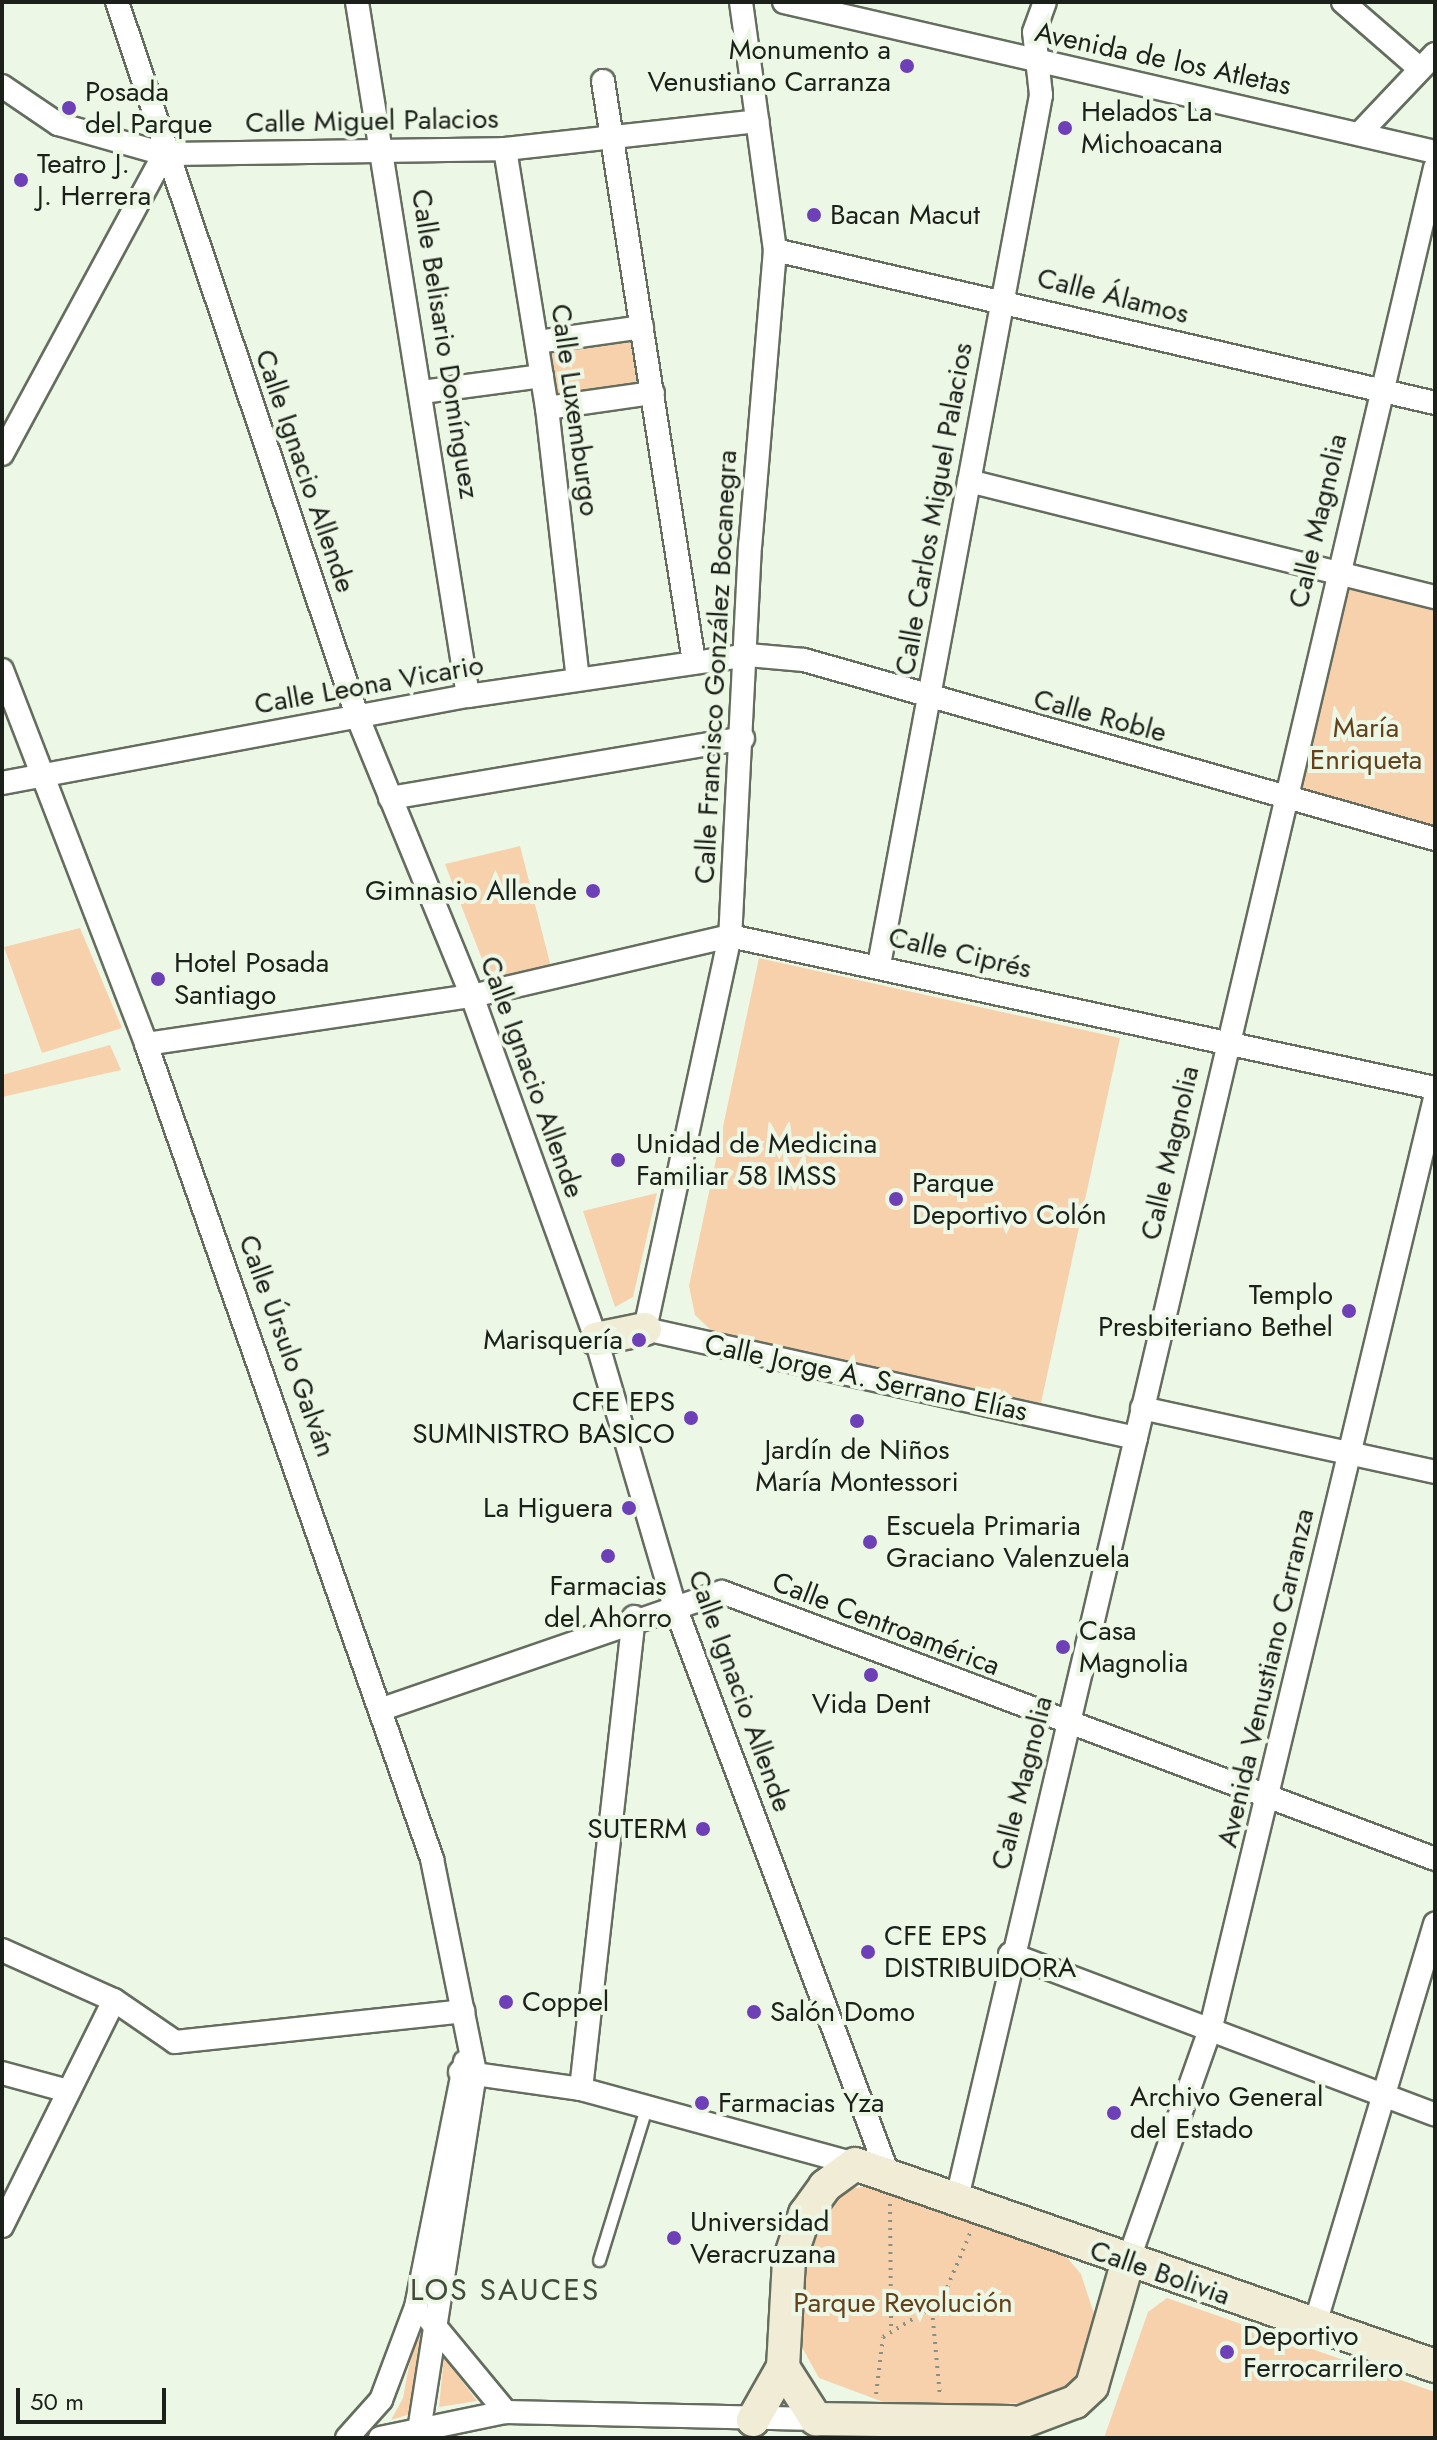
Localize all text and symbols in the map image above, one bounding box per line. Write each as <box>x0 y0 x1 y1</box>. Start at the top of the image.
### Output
street label: Avenida de los Atletas <box>1032 15 1294 103</box>
place label: Monumento a Venustiano Carranza <box>647 33 891 99</box>
marker: Monumento a Venustiano Carranza <box>898 57 916 75</box>
place label: Posada del Parque <box>85 75 212 141</box>
place label: Helados La Michoacana <box>1081 95 1223 161</box>
marker: Posada del Parque <box>60 99 78 117</box>
street label: Calle Miguel Palacios <box>245 102 499 140</box>
marker: Helados La Michoacana <box>1056 119 1074 137</box>
place label: Teatro J. J. Herrera <box>37 147 151 213</box>
marker: Teatro J. J. Herrera <box>12 171 30 189</box>
street label: Calle Belisario Domínguez <box>404 187 486 501</box>
place label: Bacan Macut <box>830 198 980 232</box>
marker: Bacan Macut <box>805 206 823 224</box>
street label: Calle Álamos <box>1034 261 1192 331</box>
street label: Calle Luxemburgo <box>543 302 607 518</box>
street label: Calle Carlos Miguel Palacios <box>888 340 980 678</box>
street label: Calle Ignacio Allende <box>248 345 362 597</box>
street label: Calle Magnolia <box>1282 431 1354 611</box>
street label: Calle Francisco González Bocanegra <box>688 449 744 885</box>
street label: Calle Leona Vicario <box>252 648 486 722</box>
street label: Calle Roble <box>1030 682 1170 750</box>
park label: María Enriqueta <box>1310 711 1422 777</box>
place label: Gimnasio Allende <box>365 874 577 908</box>
marker: Gimnasio Allende <box>584 882 602 900</box>
street label: Calle Ciprés <box>885 920 1035 986</box>
place label: Hotel Posada Santiago <box>174 946 329 1012</box>
street label: Calle Ignacio Allende <box>473 952 591 1202</box>
marker: Hotel Posada Santiago <box>149 970 167 988</box>
street label: Calle Magnolia <box>1134 1063 1206 1243</box>
place label: Unidad de Medicina Familiar 58 IMSS <box>636 1127 877 1193</box>
marker: Unidad de Medicina Familiar 58 IMSS <box>607 1149 629 1171</box>
place label: Parque Deportivo Colón <box>912 1166 1107 1232</box>
marker: Parque Deportivo Colón <box>887 1190 905 1208</box>
street label: Calle Úrsulo Galván <box>231 1230 343 1462</box>
place label: Templo Presbiteriano Bethel <box>1098 1278 1333 1344</box>
marker: Templo Presbiteriano Bethel <box>1340 1302 1358 1320</box>
place label: Marisquería <box>483 1323 623 1357</box>
street label: Calle Jorge A. Serrano Elías <box>702 1327 1030 1429</box>
marker: Marisquería <box>630 1331 648 1349</box>
place label: CFE EPS SUMINISTRO BASICO <box>412 1385 675 1451</box>
marker: CFE EPS SUMINISTRO BASICO <box>682 1409 700 1427</box>
marker: Jardín de Niños María Montessori <box>848 1412 866 1430</box>
place label: Jardín de Niños María Montessori <box>755 1433 959 1499</box>
place label: La Higuera <box>483 1491 613 1525</box>
marker: La Higuera <box>620 1499 638 1517</box>
street label: Avenida Venustiano Carranza <box>1211 1505 1321 1851</box>
place label: Escuela Primaria Graciano Valenzuela <box>886 1509 1130 1575</box>
marker: Escuela Primaria Graciano Valenzuela <box>861 1533 879 1551</box>
marker: Farmacias del Ahorro <box>599 1547 617 1565</box>
street label: Calle Centroamérica <box>767 1565 1005 1683</box>
street label: Calle Ignacio Allende <box>681 1566 799 1816</box>
place label: Farmacias del Ahorro <box>544 1569 672 1635</box>
place label: Casa Magnolia <box>1079 1614 1188 1680</box>
marker: Casa Magnolia <box>1054 1638 1072 1656</box>
marker: Vida Dent <box>862 1666 880 1684</box>
place label: Vida Dent <box>812 1687 930 1721</box>
street label: Calle Magnolia <box>984 1693 1060 1873</box>
place label: SUTERM <box>587 1812 687 1846</box>
marker: SUTERM <box>694 1820 712 1838</box>
place label: CFE EPS DISTRIBUIDORA <box>884 1919 1076 1985</box>
marker: CFE EPS DISTRIBUIDORA <box>859 1943 877 1961</box>
place label: Coppel <box>522 1985 609 2019</box>
marker: Coppel <box>497 1993 515 2011</box>
place label: Salón Domo <box>770 1995 915 2029</box>
marker: Salón Domo <box>745 2003 763 2021</box>
place label: Archivo General del Estado <box>1130 2080 1323 2146</box>
place label: Farmacias Yza <box>718 2086 885 2120</box>
marker: Farmacias Yza <box>693 2094 711 2112</box>
marker: Archivo General del Estado <box>1105 2104 1123 2122</box>
place label: Universidad Veracruzana <box>690 2205 836 2271</box>
marker: Universidad Veracruzana <box>665 2229 683 2247</box>
street label: Calle Bolivia <box>1085 2233 1235 2313</box>
district label: LOS SAUCES <box>410 2272 600 2308</box>
park label: Parque Revolución <box>793 2286 1013 2320</box>
place label: Deportivo Ferrocarrilero <box>1243 2319 1403 2385</box>
marker: Deportivo Ferrocarrilero <box>1218 2343 1236 2361</box>
scale bar <box>20 2372 170 2422</box>
text: 50 m <box>30 2384 84 2419</box>

